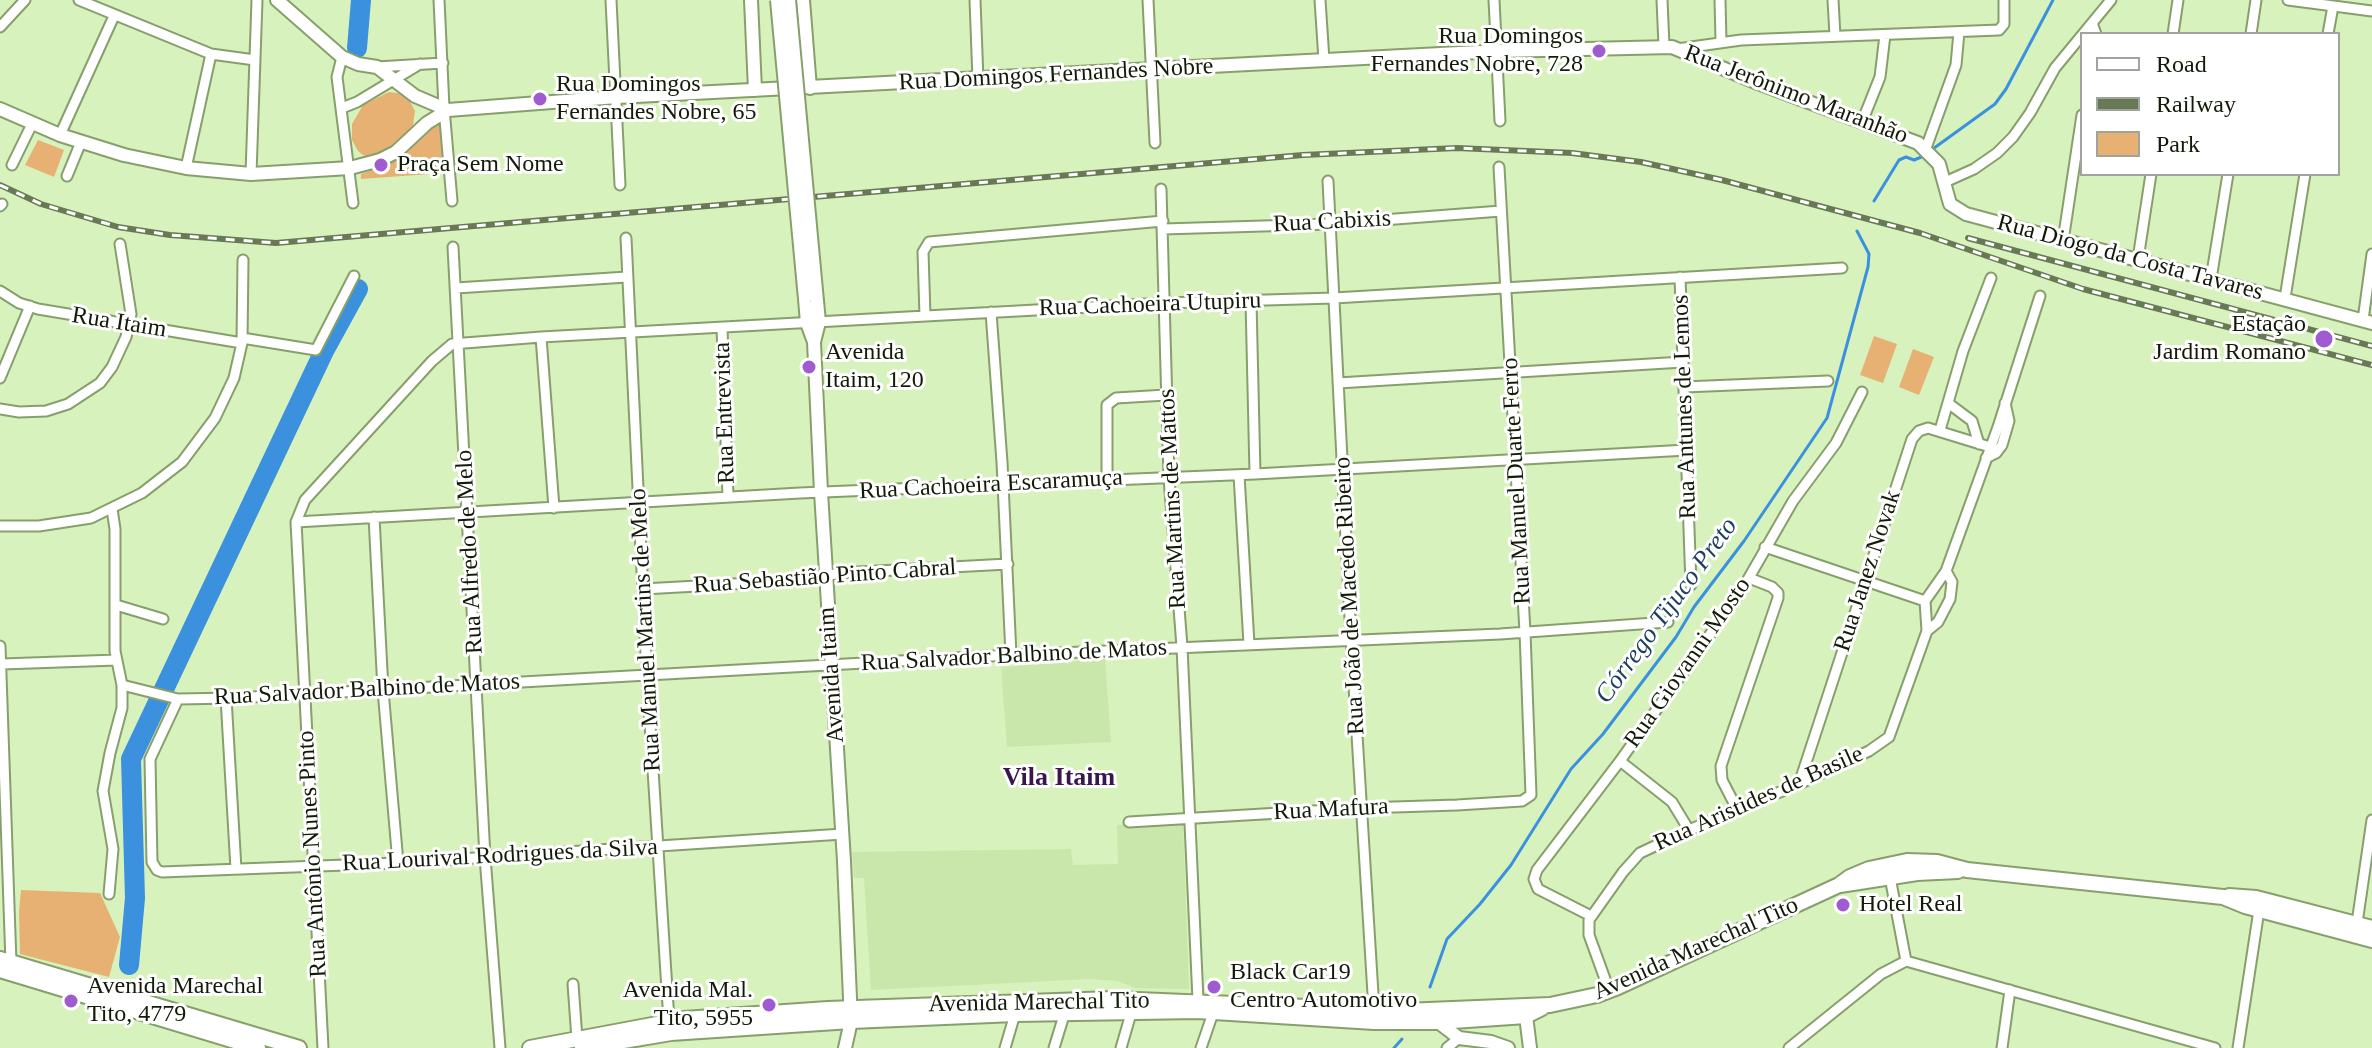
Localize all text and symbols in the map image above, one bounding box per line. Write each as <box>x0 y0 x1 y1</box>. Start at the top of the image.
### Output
place label: Rua Domingos Fernandes Nobre, 728 <box>1370 23 1583 79</box>
legend <box>2080 32 2340 176</box>
street label: Rua Jerônimo Maranhão <box>1680 39 1912 151</box>
marker: Rua Domingos Fernandes Nobre, 728 <box>1590 42 1608 60</box>
text: Road <box>2156 51 2207 77</box>
street label: Rua Domingos Fernandes Nobre <box>898 52 1214 98</box>
place label: Rua Domingos Fernandes Nobre, 65 <box>556 71 757 127</box>
marker: Rua Domingos Fernandes Nobre, 65 <box>531 90 549 108</box>
text: Railway <box>2156 91 2236 117</box>
text: Park <box>2156 131 2200 157</box>
place label: Praça Sem Nome <box>397 151 564 179</box>
marker: Praça Sem Nome <box>372 156 390 174</box>
street label: Rua Cabixis <box>1272 205 1392 239</box>
street label: Rua Diogo da Costa Tavares <box>1994 209 2266 307</box>
street label: Rua Cachoeira Utupiru <box>1038 287 1262 323</box>
street label: Rua Antunes de Lemos <box>1667 294 1703 520</box>
street label: Rua Itaim <box>70 301 168 345</box>
place label: Estação Jardim Romano <box>2153 311 2306 367</box>
marker: Estação Jardim Romano <box>2313 328 2335 350</box>
place label: Avenida Itaim, 120 <box>825 339 924 395</box>
street label: Rua Entrevista <box>708 342 742 484</box>
street label: Rua Manuel Duarte Ferro <box>1496 357 1538 605</box>
marker: Avenida Itaim, 120 <box>800 358 818 376</box>
street label: Rua Martins de Mattos <box>1153 388 1193 610</box>
street label: Rua Alfredo de Melo <box>450 449 490 655</box>
street label: Rua João de Macedo Ribeiro <box>1328 456 1372 736</box>
street label: Rua Cachoeira Escaramuça <box>858 464 1124 506</box>
street label: Rua Manuel Martins de Melo <box>624 487 668 773</box>
street label: Rua Janez Novak <box>1828 487 1908 655</box>
water label: Córrego Tijuco Preto <box>1589 512 1745 710</box>
street label: Rua Sebastião Pinto Cabral <box>693 553 957 601</box>
street label: Rua Giovanni Mosto <box>1618 572 1758 754</box>
street label: Avenida Itaim <box>813 606 851 744</box>
street label: Rua Salvador Balbino de Matos <box>860 634 1168 678</box>
street label: Rua Salvador Balbino de Matos <box>213 668 521 712</box>
street label: Rua Antônio Nunes Pinto <box>292 730 334 978</box>
street label: Rua Aristides de Basile <box>1650 740 1868 858</box>
district label: Vila Itaim <box>1003 762 1115 794</box>
street label: Rua Mafura <box>1273 793 1389 827</box>
street label: Rua Lourival Rodrigues da Silva <box>341 833 659 879</box>
street label: Avenida Marechal Tito <box>1589 891 1803 1007</box>
place label: Hotel Real <box>1859 891 1962 919</box>
marker: Hotel Real <box>1834 896 1852 914</box>
place label: Black Car19 Centro Automotivo <box>1230 959 1417 1015</box>
place label: Avenida Marechal Tito, 4779 <box>87 973 263 1029</box>
place label: Avenida Mal. Tito, 5955 <box>623 977 753 1033</box>
marker: Black Car19 Centro Automotivo <box>1205 978 1223 996</box>
street label: Avenida Marechal Tito <box>928 987 1150 1019</box>
marker: Avenida Marechal Tito, 4779 <box>62 992 80 1010</box>
marker: Avenida Mal. Tito, 5955 <box>760 996 778 1014</box>

